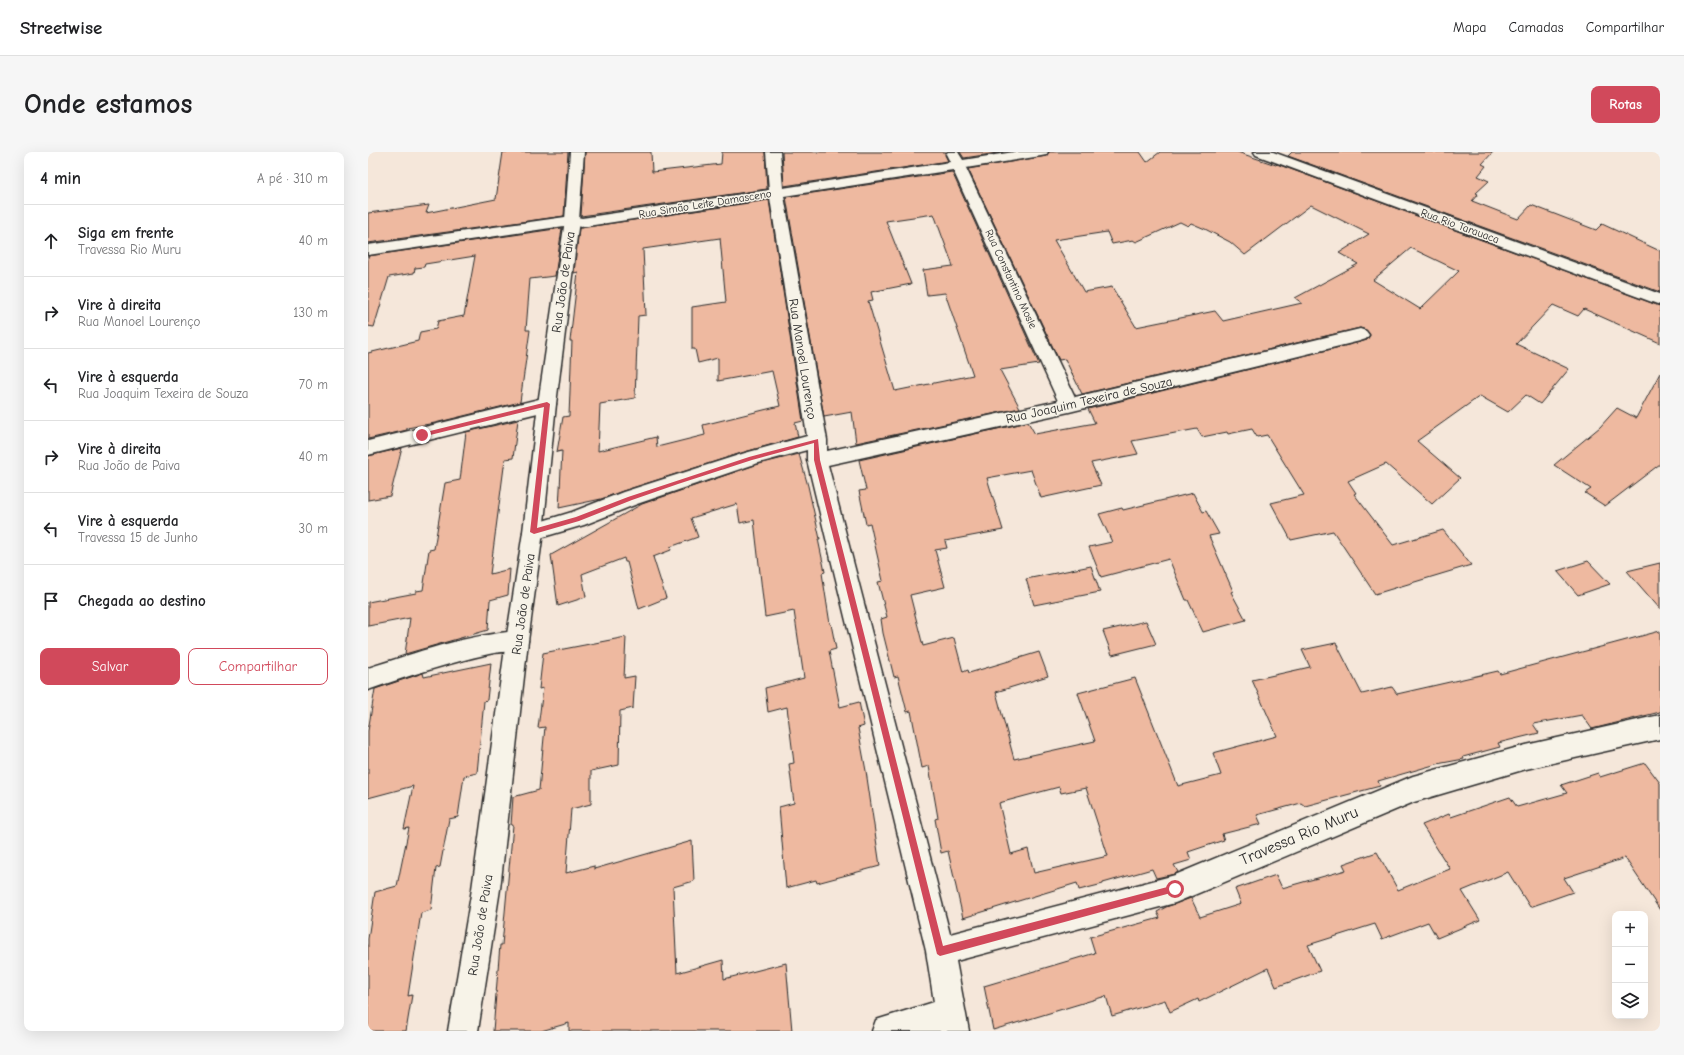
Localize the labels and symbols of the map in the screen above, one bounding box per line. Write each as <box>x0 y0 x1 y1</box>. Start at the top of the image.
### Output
street label: Rua Simão Leite Damasceno <box>638 187 773 221</box>
street label: Rua Rio Tarauaca <box>1419 206 1501 246</box>
street label: Rua Constantino Mosle <box>982 227 1040 331</box>
street label: Rua João de Paiva <box>548 230 578 334</box>
street label: Rua Manoel Lourenço <box>786 297 820 421</box>
street label: Rua Joaquim Texeira de Souza <box>1004 374 1174 426</box>
route end <box>413 426 431 444</box>
street label: Rua João de Paiva <box>508 552 538 656</box>
street label: Travessa Rio Muru <box>1237 803 1361 869</box>
street label: Rua João de Paiva <box>465 873 495 977</box>
route start <box>1166 880 1184 898</box>

